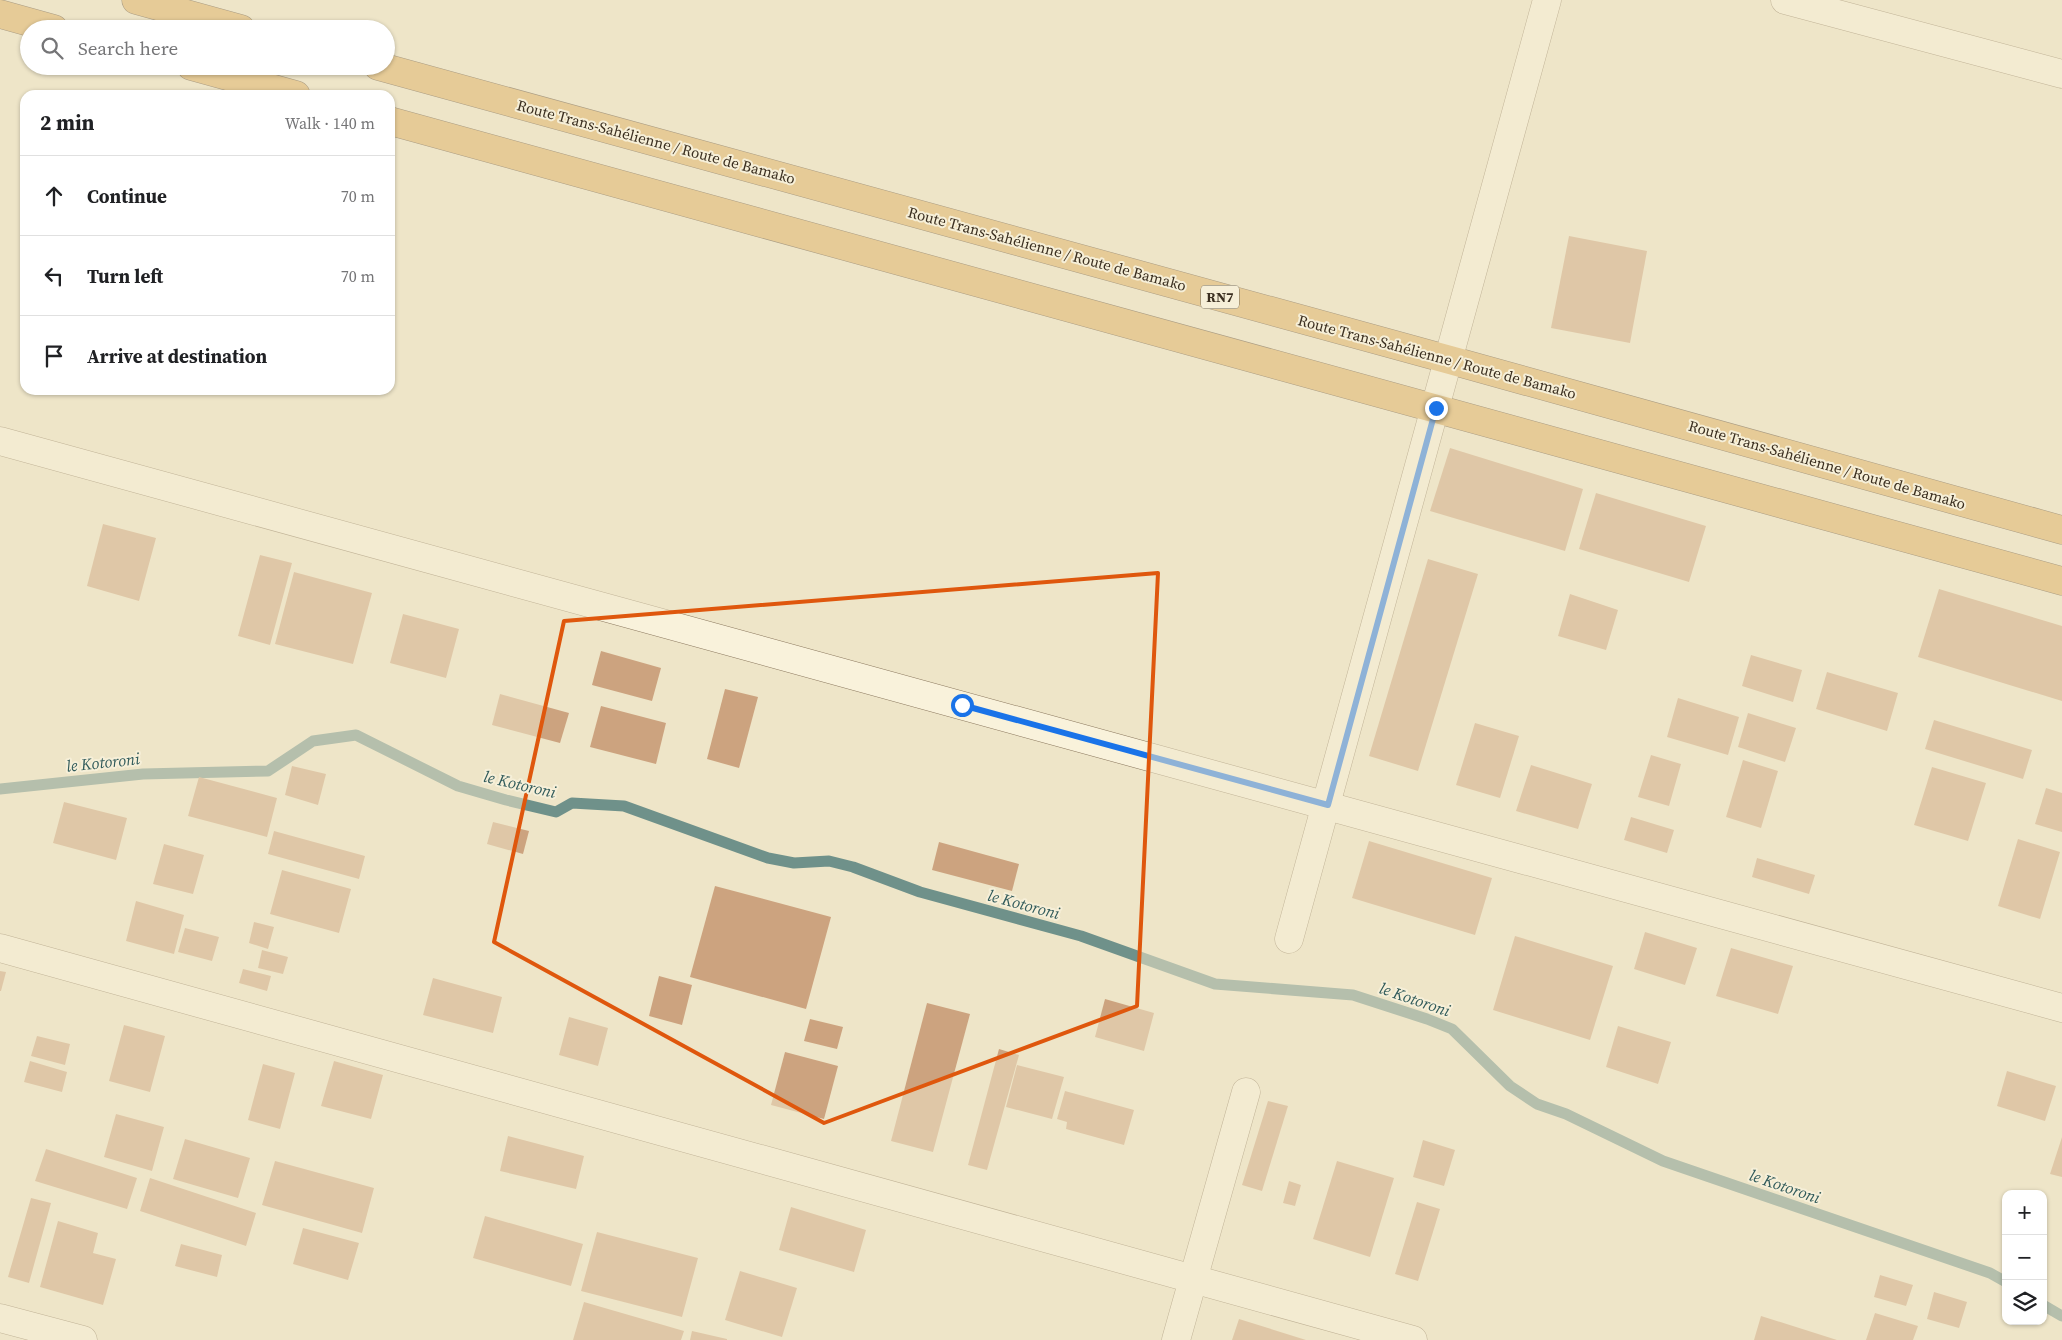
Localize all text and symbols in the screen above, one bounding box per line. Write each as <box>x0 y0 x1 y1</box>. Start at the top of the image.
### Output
search box <box>20 20 395 75</box>
icon: search <box>38 34 66 62</box>
text: Search here <box>78 35 178 61</box>
street label: Route Trans-Sahélienne / Route de Bamako <box>515 94 798 189</box>
text: 2 min <box>40 108 95 137</box>
text: Walk · 140 m <box>285 112 375 134</box>
icon: ahead <box>40 182 68 210</box>
text: Continue <box>87 183 167 209</box>
text: 70 m <box>341 185 375 207</box>
street label: Route Trans-Sahélienne / Route de Bamako <box>906 201 1189 296</box>
icon: left <box>40 262 68 290</box>
text: Turn left <box>87 263 163 289</box>
text: 70 m <box>341 265 375 287</box>
road number: RN7 <box>1201 286 1239 308</box>
street label: Route Trans-Sahélienne / Route de Bamako <box>1296 309 1579 404</box>
icon: arrive <box>40 342 68 370</box>
text: Arrive at destination <box>87 343 267 369</box>
route end <box>1425 397 1448 420</box>
street label: Route Trans-Sahélienne / Route de Bamako <box>1686 415 1968 514</box>
route start <box>951 694 974 717</box>
water label: le Kotoroni <box>65 747 141 777</box>
water label: le Kotoroni <box>482 765 559 803</box>
water label: le Kotoroni <box>986 884 1063 924</box>
water label: le Kotoroni <box>1377 977 1454 1021</box>
water label: le Kotoroni <box>1747 1164 1824 1208</box>
map controls <box>2002 1190 2047 1325</box>
button: + <box>2002 1190 2047 1235</box>
button: − <box>2002 1235 2047 1280</box>
button: layers <box>2002 1280 2047 1325</box>

